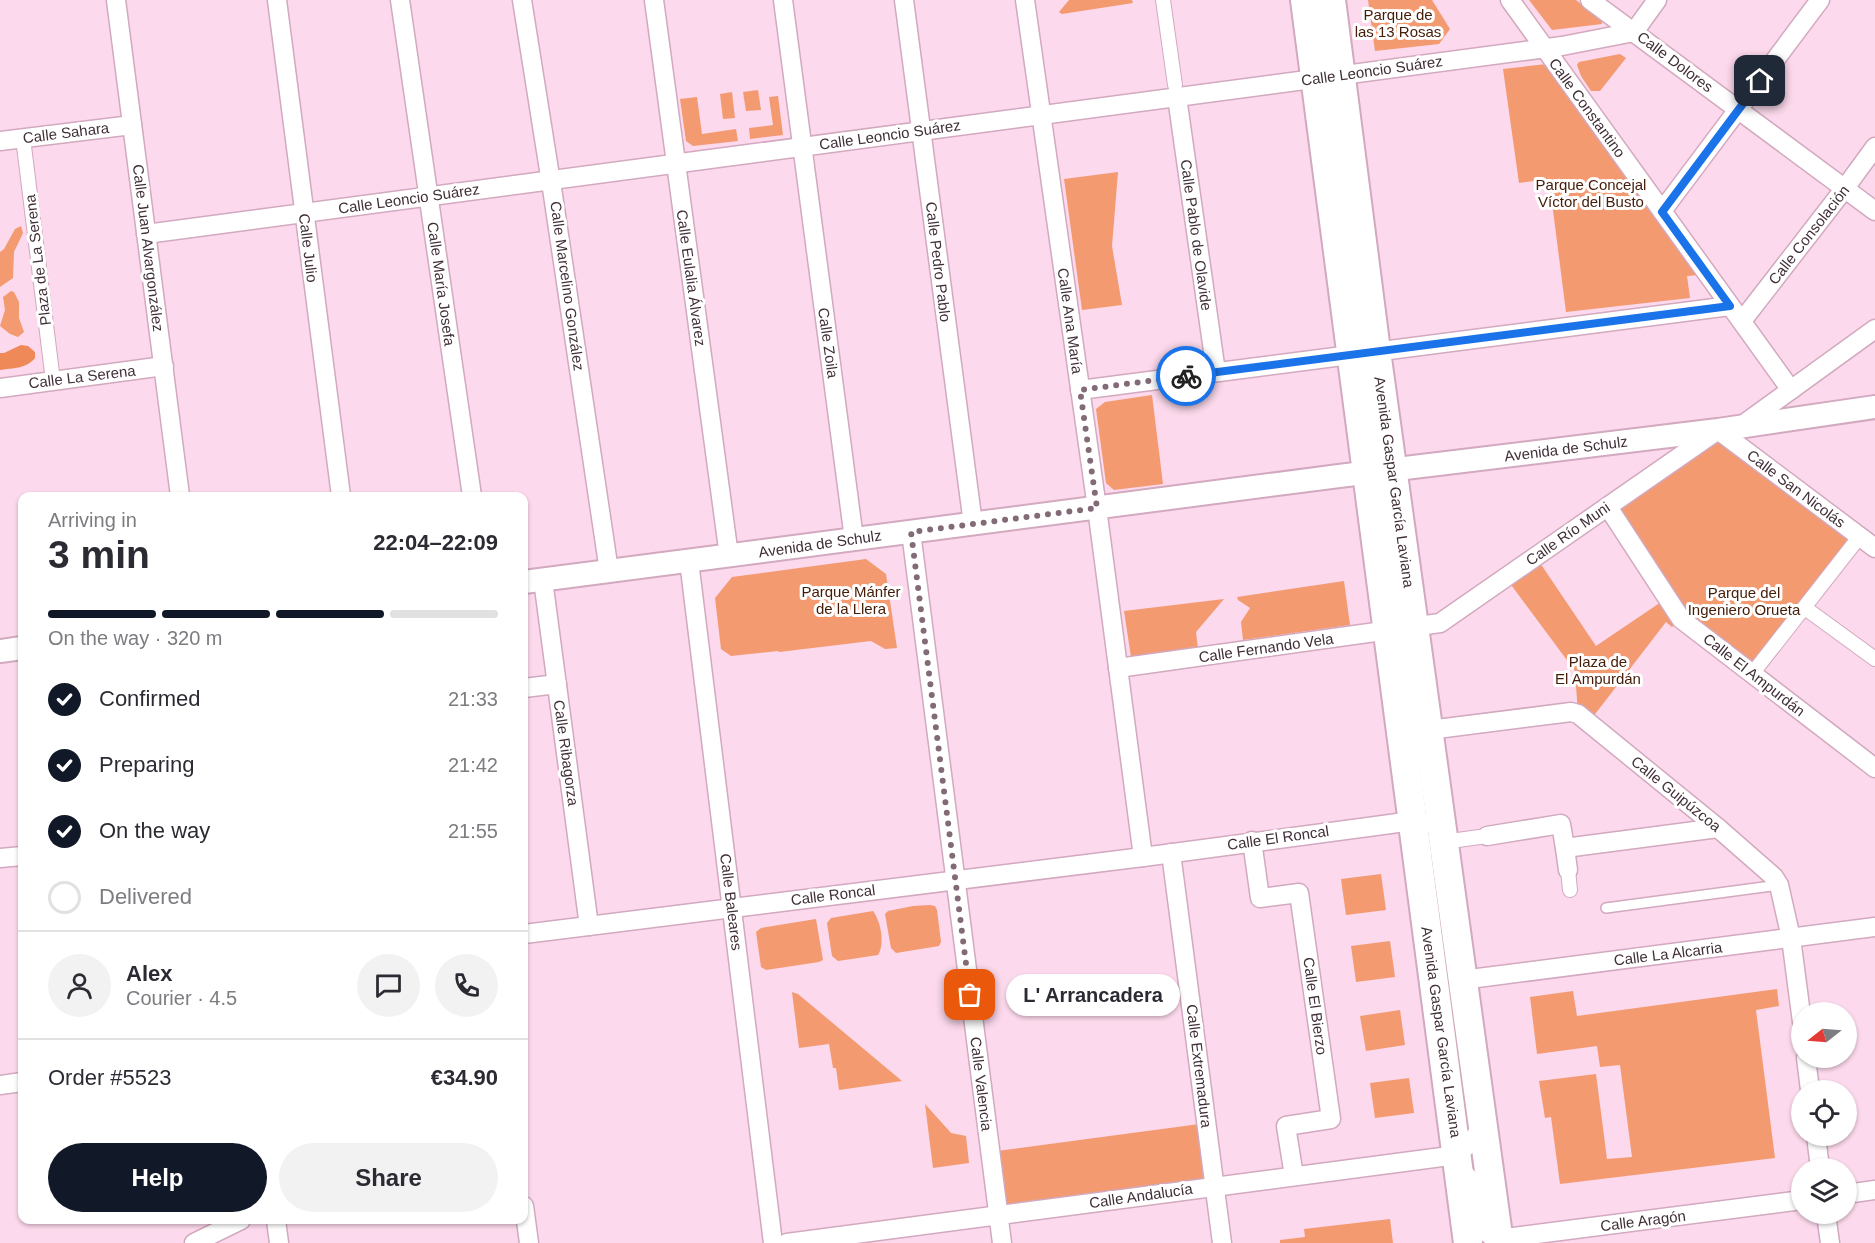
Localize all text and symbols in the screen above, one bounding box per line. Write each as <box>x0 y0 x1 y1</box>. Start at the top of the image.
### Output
park label: Parque de las 13 Rosas <box>1355 6 1441 40</box>
street label: Calle Dolores <box>1634 28 1716 95</box>
street label: Calle Leoncio Suárez <box>1300 52 1444 89</box>
street label: Calle Constantino <box>1546 55 1629 161</box>
pin <box>1734 55 1785 106</box>
icon: home <box>1743 64 1776 97</box>
street label: Calle Leoncio Suárez <box>818 116 962 153</box>
street label: Calle Sahara <box>22 119 111 146</box>
street label: Calle Pablo de Olavide <box>1177 158 1216 312</box>
street label: Calle Juan Alvargonzález <box>130 163 167 333</box>
park label: Parque Concejal Víctor del Busto <box>1536 176 1646 210</box>
street label: Calle Leoncio Suárez <box>337 180 481 217</box>
street label: Calle Consolación <box>1765 182 1853 288</box>
street label: Plaza de La Serena <box>21 193 54 326</box>
street label: Calle Marcelino González <box>547 200 588 372</box>
street label: Calle Pedro Pablo <box>923 201 954 323</box>
street label: Calle Eulalia Álvarez <box>674 209 709 347</box>
street label: Calle Julio <box>296 213 321 283</box>
street label: Calle María Josefa <box>424 221 459 348</box>
street label: Calle Ana María <box>1055 267 1086 376</box>
street label: Calle Zoila <box>815 307 842 380</box>
courier <box>1156 346 1216 406</box>
icon: bike <box>1170 360 1203 393</box>
street label: Calle La Serena <box>28 361 137 391</box>
street label: Avenida Gaspar García Laviana <box>1371 375 1418 589</box>
street label: Avenida de Schulz <box>1503 433 1629 464</box>
street label: Calle San Nicolás <box>1744 446 1849 531</box>
street label: Calle Río Muni <box>1523 498 1613 569</box>
text: Arriving in <box>48 509 137 531</box>
street label: Avenida de Schulz <box>757 526 883 561</box>
text: 22:04–22:09 <box>373 530 498 555</box>
text: 3 min <box>48 533 150 576</box>
park label: Parque Mánfer de la Llera <box>801 583 901 617</box>
park label: Parque del Ingeniero Orueta <box>1688 584 1801 618</box>
text: On the way · 320 m <box>48 627 223 649</box>
street label: Calle Fernando Vela <box>1197 630 1335 665</box>
street label: Calle El Ampurdán <box>1700 630 1808 720</box>
park label: Plaza de El Ampurdán <box>1555 653 1641 687</box>
icon: check <box>48 683 81 716</box>
text: Confirmed <box>99 686 200 711</box>
text: 21:33 <box>448 688 498 710</box>
street label: Calle Ribagorza <box>551 699 582 808</box>
icon: check <box>48 749 81 782</box>
text: Preparing <box>99 752 194 777</box>
street label: Calle Guipúzcoa <box>1628 752 1725 835</box>
text: 21:42 <box>448 754 498 776</box>
icon: check <box>48 815 81 848</box>
text: On the way <box>99 818 210 843</box>
text: 21:55 <box>448 820 498 842</box>
street label: Calle El Roncal <box>1226 822 1330 853</box>
street label: Calle Baleares <box>717 852 746 951</box>
street label: Calle Roncal <box>790 881 876 908</box>
text: Delivered <box>99 884 192 909</box>
street label: Avenida Gaspar García Laviana <box>1418 925 1465 1139</box>
street label: Calle La Alcarria <box>1613 938 1724 969</box>
button: person <box>48 954 111 1017</box>
button: chat <box>357 954 420 1017</box>
button: phone <box>435 954 498 1017</box>
street label: Calle El Bierzo <box>1300 956 1331 1056</box>
text: Alex <box>126 961 172 986</box>
pin <box>944 969 995 1020</box>
callout: L' Arrancadera <box>1006 974 1180 1016</box>
icon: bag <box>953 978 986 1011</box>
text: L' Arrancadera <box>1023 984 1163 1006</box>
text: Courier · 4.5 <box>126 987 237 1009</box>
north arrow <box>1791 1002 1857 1068</box>
map controls <box>1791 1002 1857 1224</box>
street label: Calle Extremadura <box>1183 1003 1216 1129</box>
street label: Calle Valencia <box>967 1036 996 1133</box>
text: Order #5523 <box>48 1065 172 1090</box>
text: €34.90 <box>431 1065 498 1090</box>
button: locate <box>1791 1080 1857 1146</box>
button: Help <box>48 1143 267 1212</box>
button: Share <box>279 1143 498 1212</box>
button: layers <box>1791 1158 1857 1224</box>
street label: Calle Andalucía <box>1088 1180 1194 1211</box>
street label: Calle Aragón <box>1599 1207 1687 1234</box>

